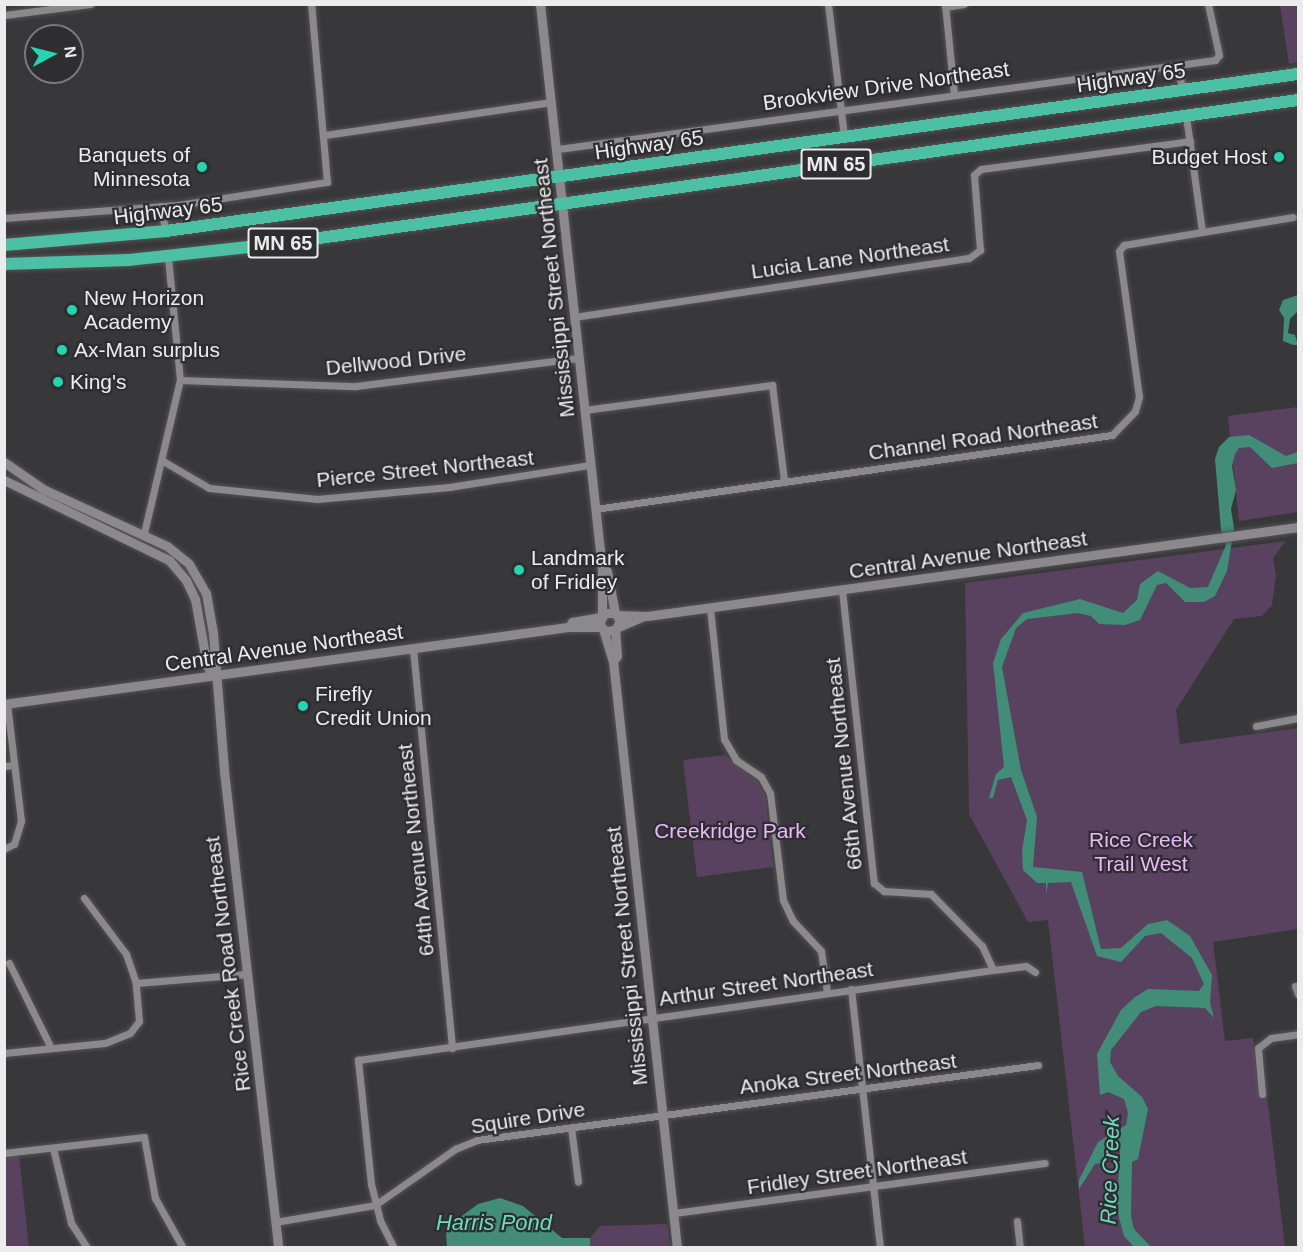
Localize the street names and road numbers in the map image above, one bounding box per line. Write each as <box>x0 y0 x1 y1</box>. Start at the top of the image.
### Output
street label: Brookview Drive Northeast <box>761 56 1011 116</box>
street label: Highway 65 <box>1075 58 1187 98</box>
street label: Highway 65 <box>593 125 705 165</box>
road number: MN 65 <box>800 147 872 181</box>
street label: Mississippi Street Northeast <box>528 157 580 419</box>
street label: Highway 65 <box>112 192 224 230</box>
road number: MN 65 <box>247 226 319 260</box>
street label: Lucia Lane Northeast <box>749 232 951 284</box>
street label: Dellwood Drive <box>324 341 468 381</box>
street label: Channel Road Northeast <box>867 408 1099 466</box>
street label: Pierce Street Northeast <box>315 445 535 493</box>
street label: Central Avenue Northeast <box>847 526 1089 584</box>
street label: Central Avenue Northeast <box>163 619 405 677</box>
street label: 66th Avenue Northeast <box>820 656 868 872</box>
street label: 64th Avenue Northeast <box>392 742 440 958</box>
street label: Mississippi Street Northeast <box>601 825 653 1087</box>
street label: Rice Creek Road Northeast <box>200 835 256 1093</box>
street label: Arthur Street Northeast <box>657 956 875 1012</box>
street label: Anoka Street Northeast <box>738 1048 958 1100</box>
street label: Squire Drive <box>469 1097 587 1139</box>
street label: Fridley Street Northeast <box>745 1144 969 1200</box>

